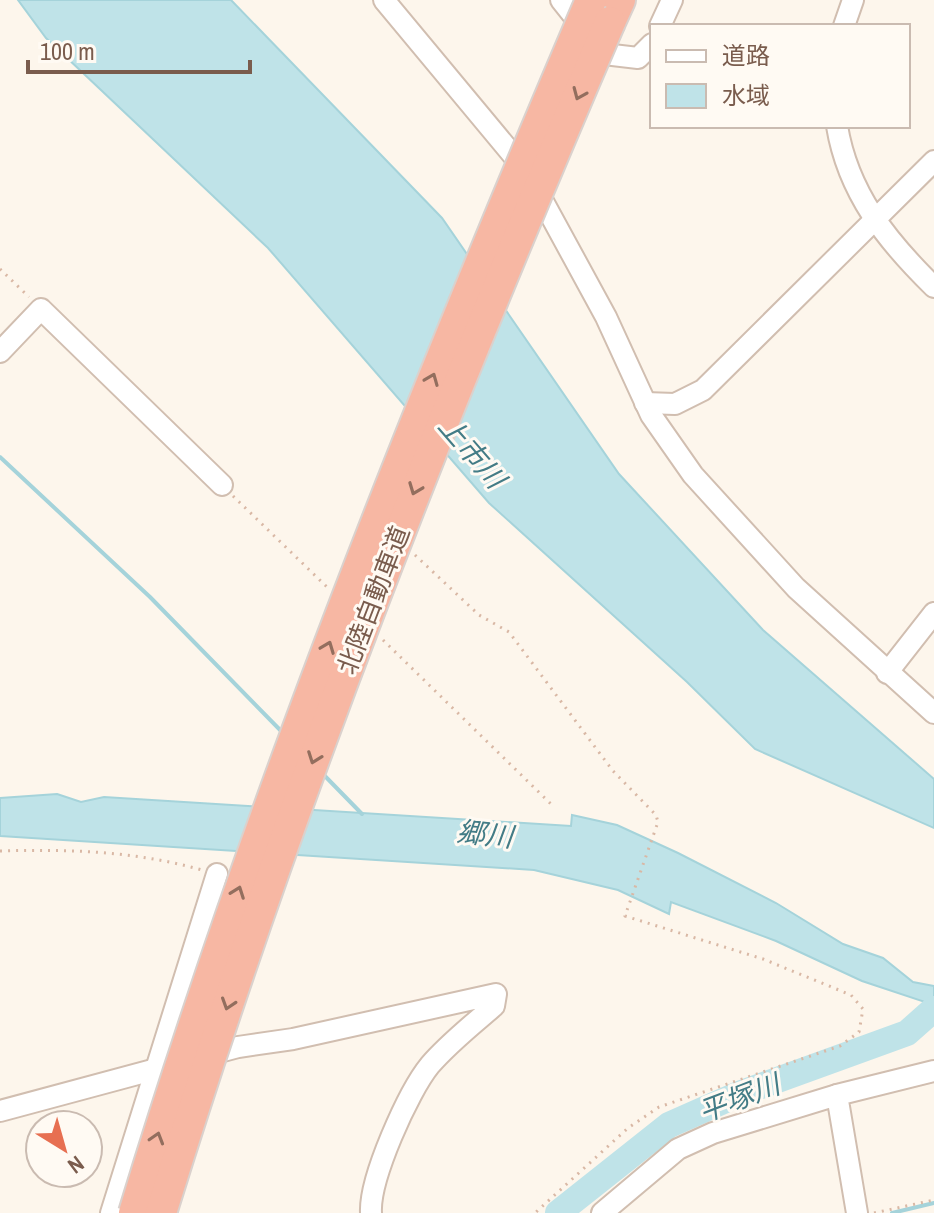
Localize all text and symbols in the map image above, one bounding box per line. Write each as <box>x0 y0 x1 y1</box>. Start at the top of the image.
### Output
scale bar <box>28 24 250 74</box>
legend <box>650 24 910 128</box>
text: 100 m <box>40 35 95 67</box>
text: 道路 <box>722 39 770 71</box>
text: 水域 <box>722 79 770 111</box>
one-way arrow <box>573 85 589 100</box>
one-way arrow <box>422 373 439 387</box>
water label: 上市川 <box>430 408 516 498</box>
one-way arrow <box>408 481 424 495</box>
street label: 北陸自動車道 <box>329 521 417 679</box>
one-way arrow <box>318 641 335 655</box>
one-way arrow <box>307 750 324 764</box>
water label: 郷川 <box>455 812 518 856</box>
one-way arrow <box>228 885 245 899</box>
one-way arrow <box>221 996 237 1010</box>
water label: 平塚川 <box>693 1064 788 1131</box>
north arrow <box>24 1109 104 1189</box>
one-way arrow <box>147 1132 163 1146</box>
text: N <box>62 1149 90 1181</box>

